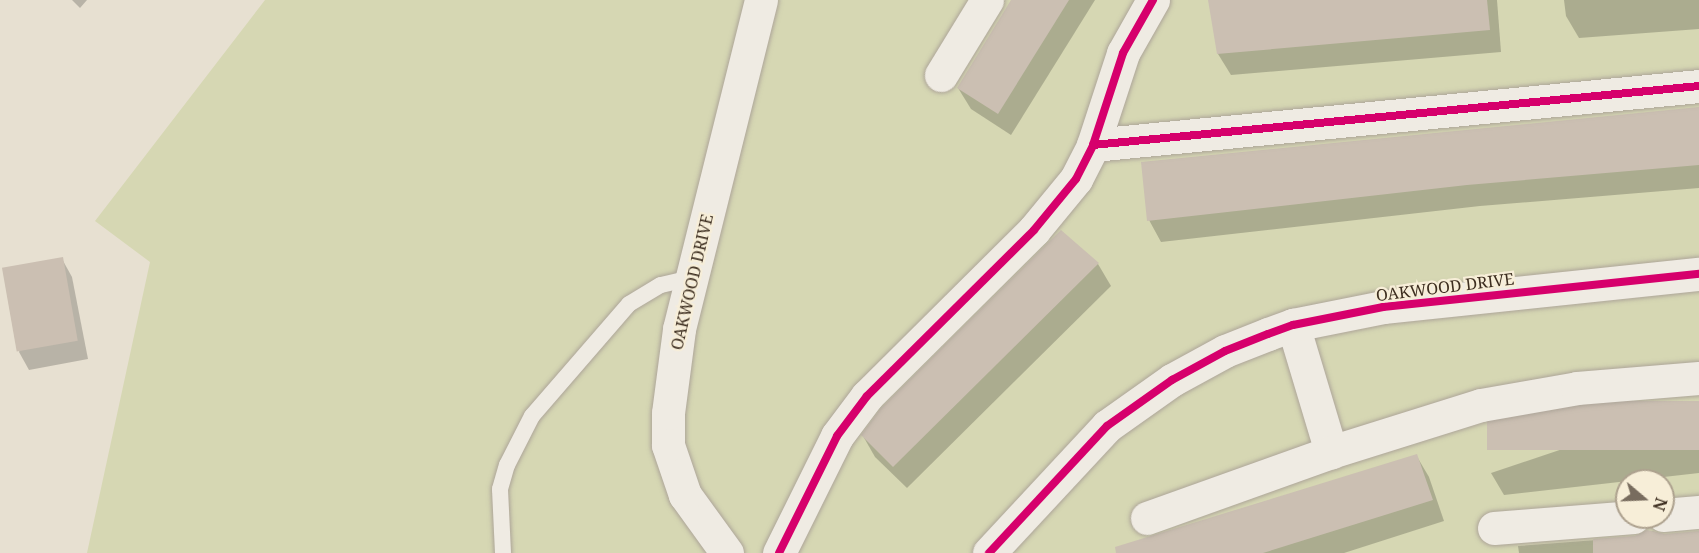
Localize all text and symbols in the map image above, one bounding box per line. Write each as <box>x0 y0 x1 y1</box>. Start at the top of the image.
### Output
street label: OAKWOOD DRIVE <box>667 212 717 352</box>
street label: OAKWOOD DRIVE <box>1375 269 1515 305</box>
north arrow <box>1615 469 1675 529</box>
text: N <box>1648 495 1673 514</box>

